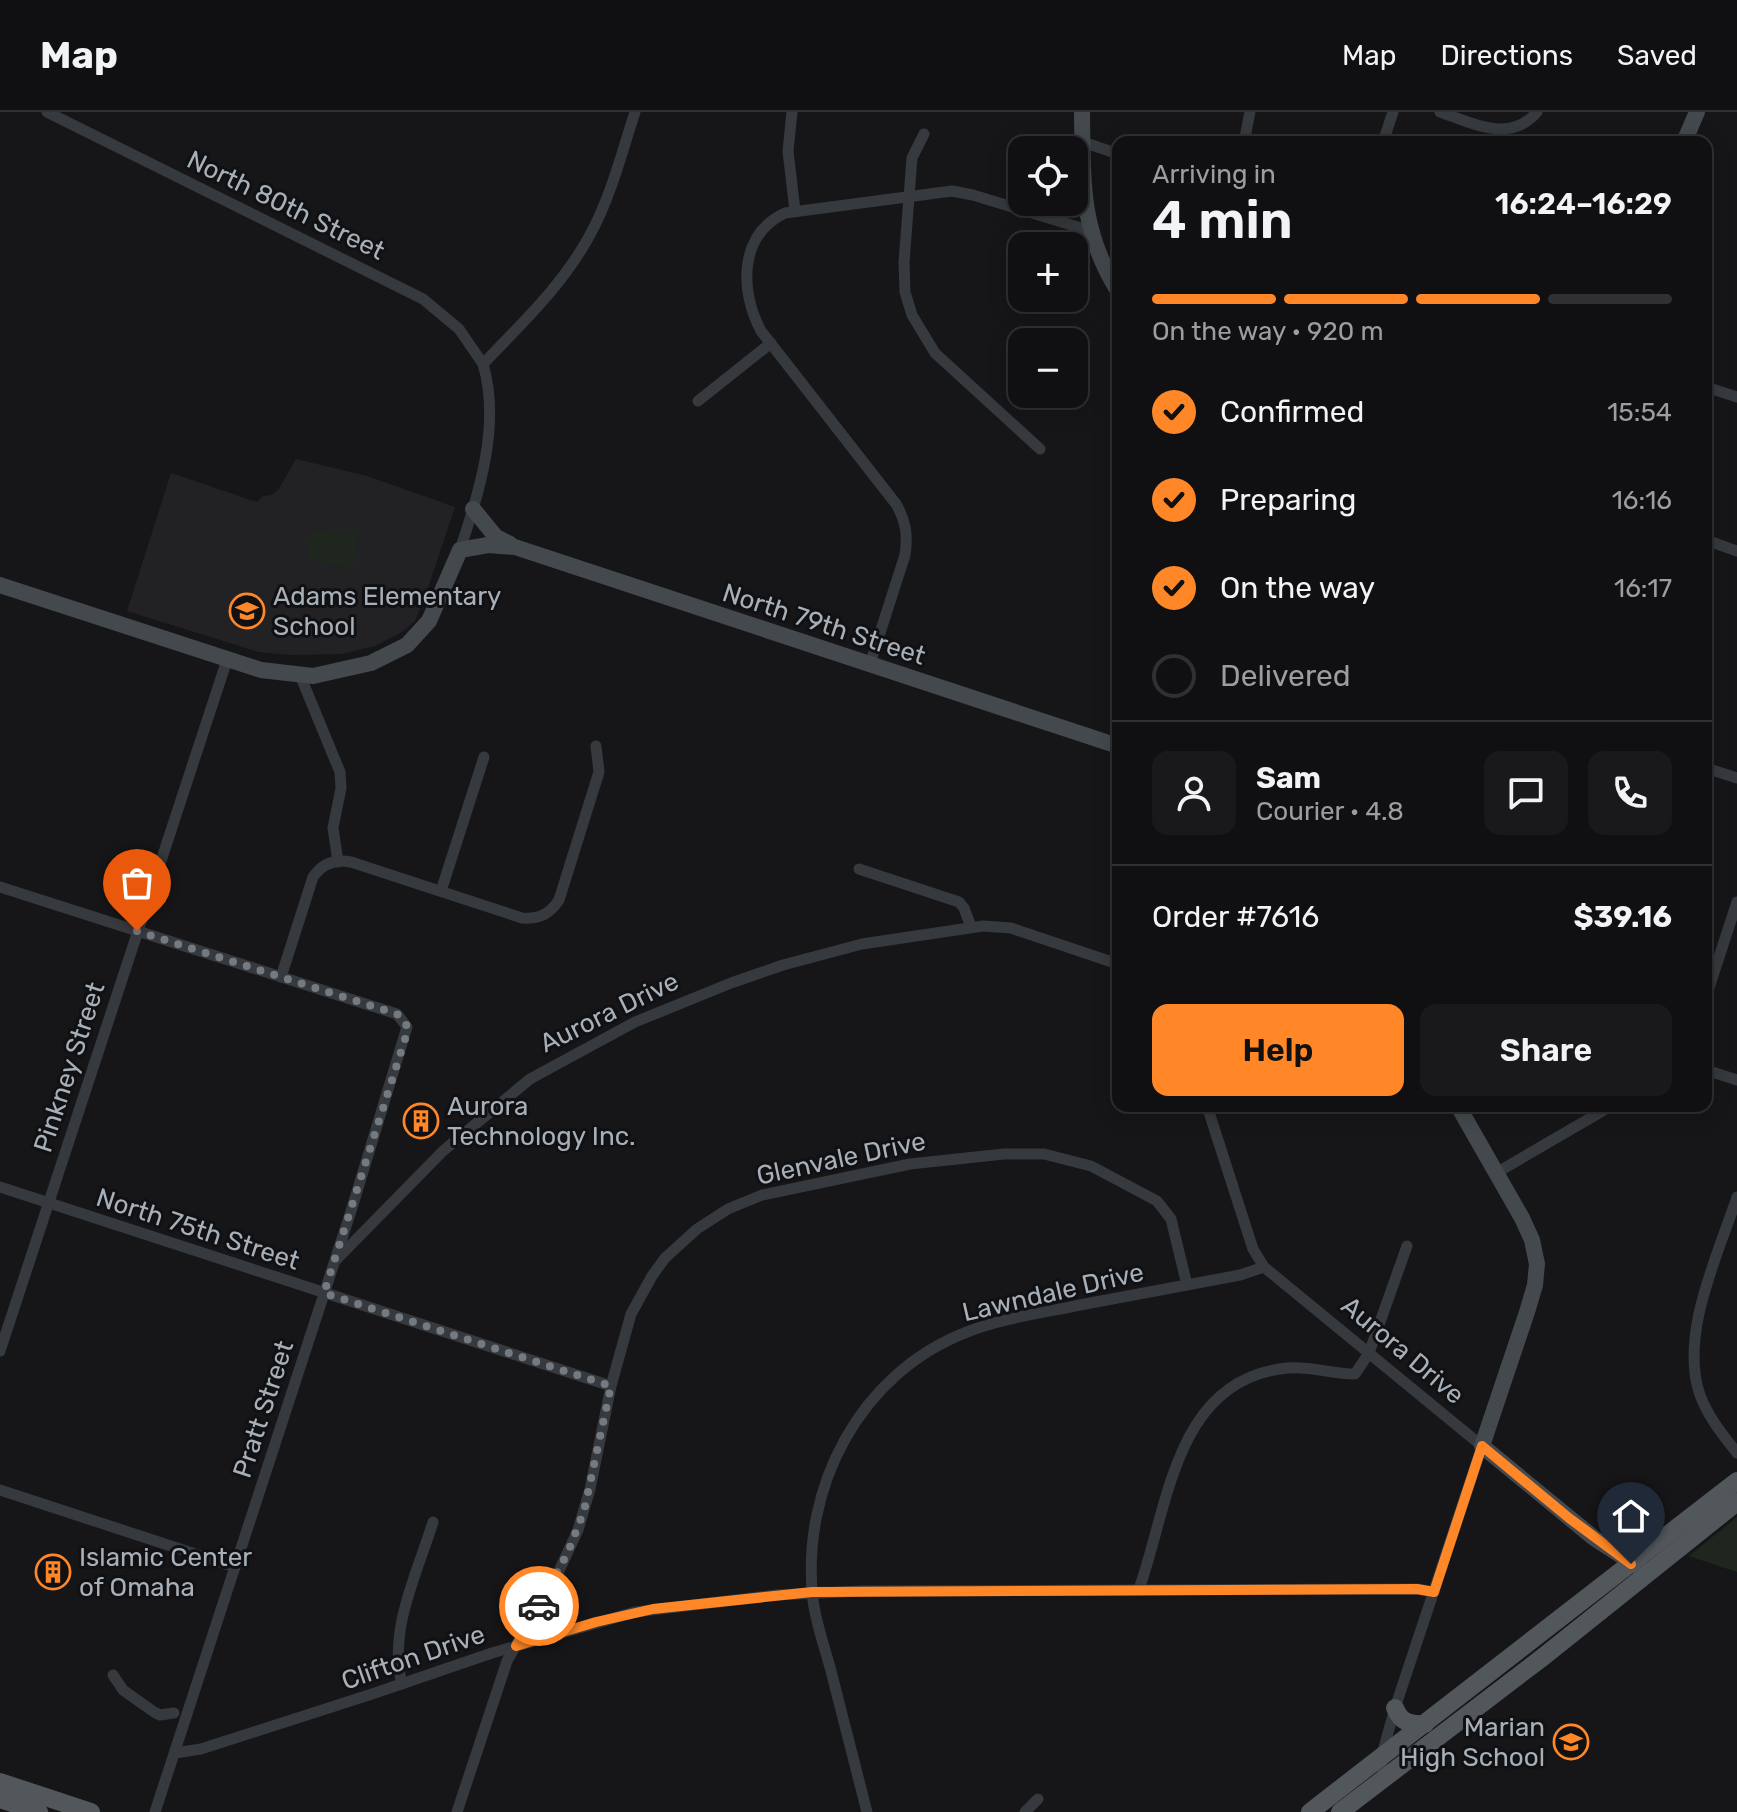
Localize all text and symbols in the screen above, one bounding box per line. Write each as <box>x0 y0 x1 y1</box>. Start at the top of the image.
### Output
text: Map <box>40 32 118 78</box>
text: Map <box>1342 39 1396 72</box>
text: Directions <box>1440 39 1573 72</box>
text: Saved <box>1617 39 1697 72</box>
map controls <box>1008 136 1088 408</box>
button: locate <box>1008 136 1088 216</box>
street label: North 80th Street <box>182 144 390 267</box>
text: Arriving in <box>1152 159 1276 190</box>
text: 16:24–16:29 <box>1495 186 1672 222</box>
text: 4 min <box>1152 189 1293 251</box>
button: + <box>1008 232 1088 312</box>
text: On the way · 920 m <box>1152 316 1384 347</box>
button: − <box>1008 328 1088 408</box>
icon: check <box>1152 390 1196 434</box>
text: Confirmed <box>1220 394 1364 430</box>
text: 15:54 <box>1607 397 1672 428</box>
icon: check <box>1152 478 1196 522</box>
text: Preparing <box>1220 482 1356 518</box>
text: 16:16 <box>1612 485 1672 516</box>
icon: check <box>1152 566 1196 610</box>
text: On the way <box>1220 570 1375 606</box>
text: 16:17 <box>1614 573 1672 604</box>
street label: North 79th Street <box>718 577 929 672</box>
place label: Adams Elementary School <box>273 581 501 642</box>
school or university icon: Adams Elementary School <box>228 592 266 630</box>
text: Delivered <box>1220 658 1351 694</box>
button: person <box>1152 751 1236 835</box>
button: chat <box>1484 751 1568 835</box>
button: phone <box>1588 751 1672 835</box>
text: Sam <box>1256 760 1321 796</box>
text: Courier · 4.8 <box>1256 796 1404 827</box>
pin <box>103 849 171 931</box>
icon: bag <box>115 861 159 905</box>
text: Order #7616 <box>1152 899 1319 935</box>
text: $39.16 <box>1573 899 1672 935</box>
street label: Aurora Drive <box>535 966 684 1059</box>
street label: Pinkney Street <box>27 978 112 1156</box>
button: Help <box>1152 1004 1404 1096</box>
button: Share <box>1420 1004 1672 1096</box>
place label: Aurora Technology Inc. <box>447 1091 636 1152</box>
building icon: Aurora Technology Inc. <box>402 1102 440 1140</box>
street label: Glenvale Drive <box>754 1125 928 1192</box>
street label: North 75th Street <box>92 1182 303 1277</box>
street label: Lawndale Drive <box>959 1257 1147 1328</box>
street label: Aurora Drive <box>1335 1290 1470 1411</box>
street label: Pratt Street <box>227 1337 300 1482</box>
pin <box>1597 1482 1665 1564</box>
icon: home <box>1609 1494 1653 1538</box>
place label: Islamic Center of Omaha <box>79 1542 252 1603</box>
building icon: Islamic Center of Omaha <box>34 1553 72 1591</box>
courier <box>499 1566 579 1646</box>
icon: car <box>517 1584 561 1628</box>
street label: Clifton Drive <box>337 1618 489 1697</box>
place label: Marian High School <box>1400 1712 1545 1773</box>
school or university icon: Marian High School <box>1552 1723 1590 1761</box>

